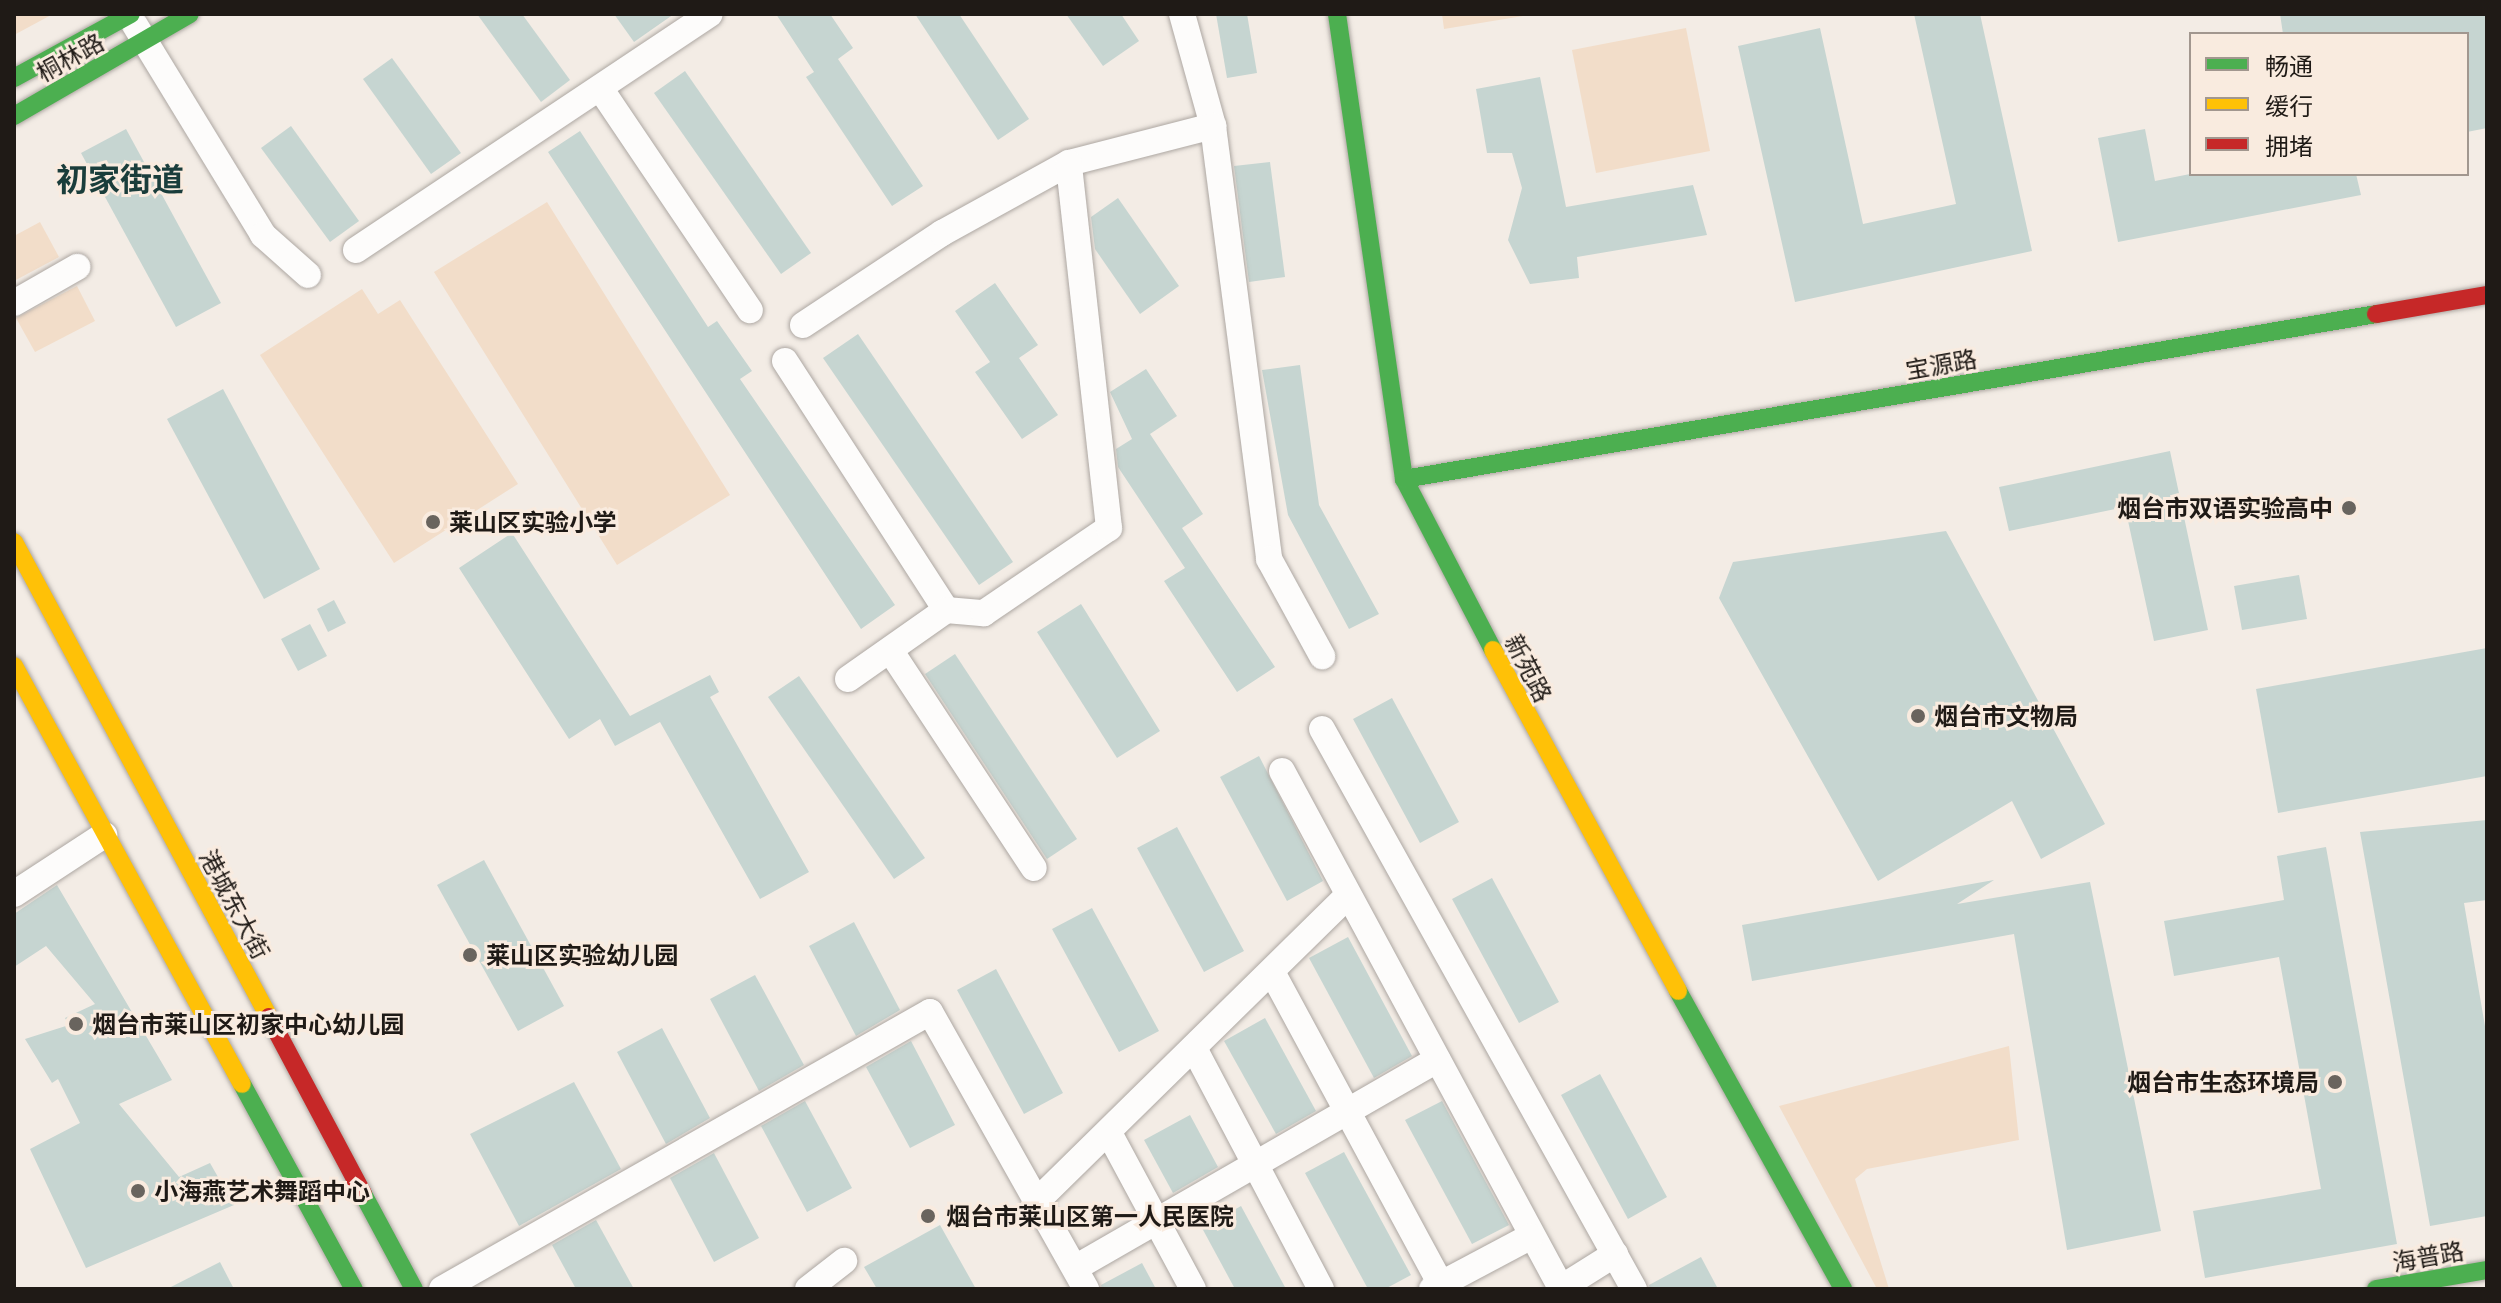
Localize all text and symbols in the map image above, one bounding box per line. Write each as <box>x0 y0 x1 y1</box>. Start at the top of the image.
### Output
street label: 桐林路 <box>32 27 108 87</box>
legend <box>2189 32 2469 176</box>
text: 畅通 <box>2265 49 2313 82</box>
text: 缓行 <box>2265 89 2313 122</box>
text: 拥堵 <box>2265 129 2313 162</box>
district label: 初家街道 <box>56 160 184 198</box>
street label: 宝源路 <box>1903 344 1979 384</box>
place label: 烟台市双语实验高中 <box>2117 494 2333 522</box>
marker: 烟台市双语实验高中 <box>2340 499 2358 517</box>
place label: 莱山区实验小学 <box>449 508 617 536</box>
marker: 莱山区实验小学 <box>424 513 442 531</box>
street label: 新苑路 <box>1500 629 1558 707</box>
place label: 烟台市文物局 <box>1934 702 2078 730</box>
marker: 烟台市文物局 <box>1909 707 1927 725</box>
street label: 港城东大街 <box>194 844 276 964</box>
place label: 莱山区实验幼儿园 <box>486 941 678 969</box>
marker: 莱山区实验幼儿园 <box>461 946 479 964</box>
place label: 烟台市莱山区初家中心幼儿园 <box>92 1010 404 1038</box>
marker: 烟台市莱山区初家中心幼儿园 <box>67 1015 85 1033</box>
place label: 烟台市生态环境局 <box>2127 1068 2319 1096</box>
marker: 烟台市生态环境局 <box>2326 1073 2344 1091</box>
place label: 小海燕艺术舞蹈中心 <box>154 1177 370 1205</box>
marker: 小海燕艺术舞蹈中心 <box>129 1182 147 1200</box>
place label: 烟台市莱山区第一人民医院 <box>946 1202 1234 1230</box>
marker: 烟台市莱山区第一人民医院 <box>917 1205 939 1227</box>
street label: 海普路 <box>2390 1236 2466 1276</box>

